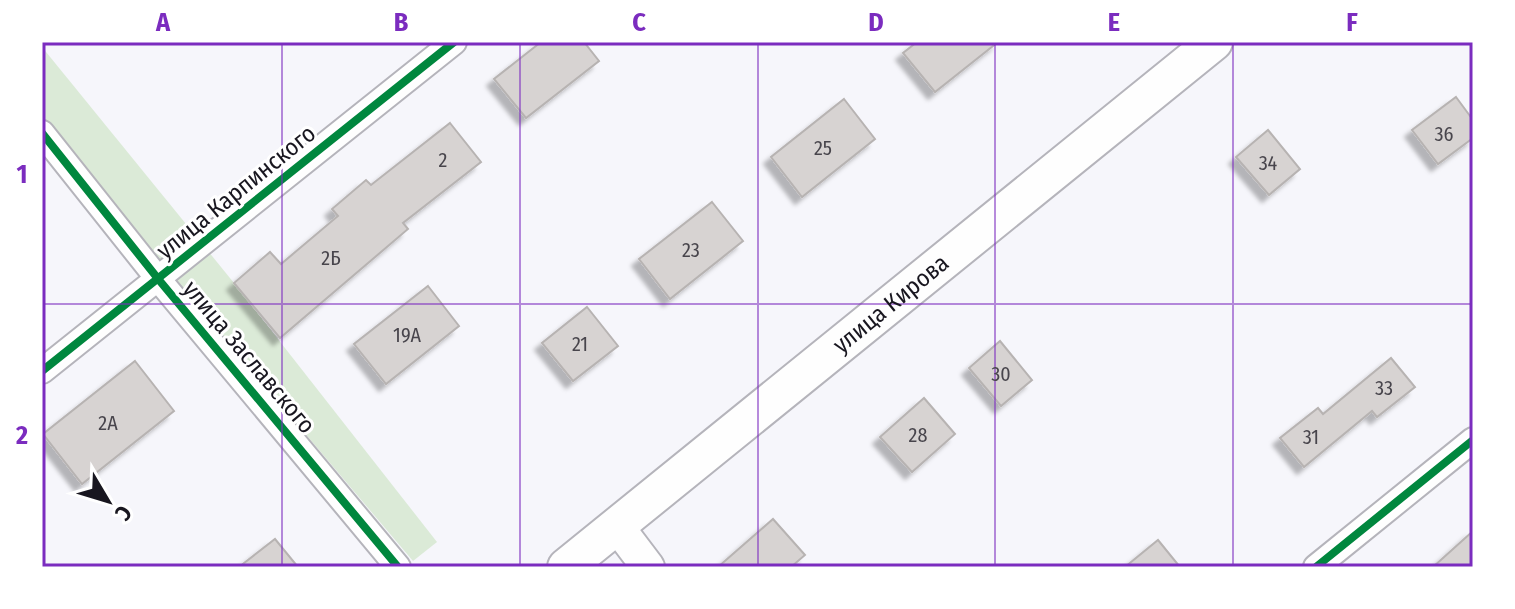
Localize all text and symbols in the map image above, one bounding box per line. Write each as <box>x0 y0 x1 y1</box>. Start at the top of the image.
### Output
text: A <box>155 7 171 38</box>
text: B <box>394 7 409 38</box>
text: C <box>632 7 646 38</box>
text: D <box>868 7 884 38</box>
text: E <box>1108 7 1120 38</box>
text: F <box>1346 7 1358 38</box>
street label: улица Карпинского <box>151 119 321 265</box>
house number: 36 <box>1435 122 1454 146</box>
house number: 25 <box>814 136 832 160</box>
house number: 2 <box>439 148 448 172</box>
house number: 34 <box>1259 151 1278 175</box>
text: 1 <box>17 159 28 190</box>
house number: 23 <box>682 238 700 262</box>
house number: 2Б <box>321 246 341 270</box>
street label: улица Кирова <box>827 249 954 359</box>
street label: улица Заславского <box>177 275 321 439</box>
house number: 19А <box>393 323 421 347</box>
house number: 21 <box>572 332 588 356</box>
house number: 30 <box>991 362 1011 386</box>
house number: 33 <box>1375 376 1393 400</box>
house number: 2А <box>98 411 118 435</box>
text: 2 <box>15 420 28 451</box>
house number: 28 <box>909 423 927 447</box>
house number: 31 <box>1303 425 1319 449</box>
north arrow <box>68 461 148 541</box>
text: С <box>109 500 138 526</box>

